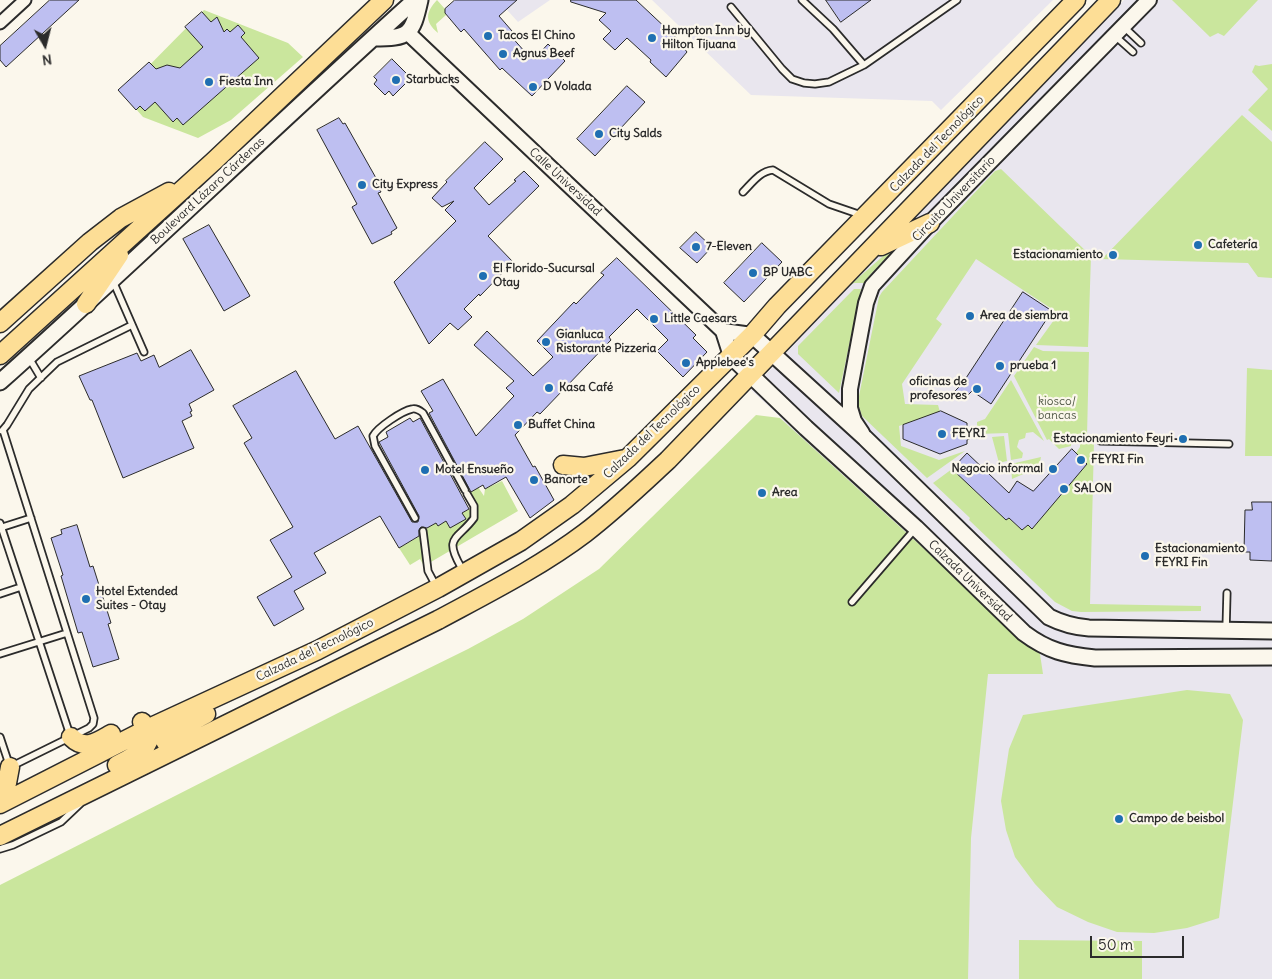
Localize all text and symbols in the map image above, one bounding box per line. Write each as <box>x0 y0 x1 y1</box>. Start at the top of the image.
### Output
north arrow <box>20 20 70 70</box>
place label: Hampton Inn by Hilton Tijuana <box>662 24 751 52</box>
place label: Tacos El Chino <box>498 29 575 43</box>
marker: Tacos El Chino <box>482 30 494 42</box>
marker: Hampton Inn by Hilton Tijuana <box>646 32 658 44</box>
place label: Agnus Beef <box>513 47 574 61</box>
marker: Agnus Beef <box>497 48 509 60</box>
text: N <box>41 50 53 69</box>
place label: Starbucks <box>406 73 460 87</box>
marker: Starbucks <box>390 74 402 86</box>
place label: Fiesta Inn <box>219 75 273 89</box>
marker: Fiesta Inn <box>203 76 215 88</box>
place label: D Volada <box>543 80 592 94</box>
marker: D Volada <box>527 81 539 93</box>
street label: Calzada del Tecnológico <box>887 93 987 195</box>
place label: City Salds <box>609 127 662 141</box>
marker: City Salds <box>593 128 605 140</box>
street label: Boulevard Lázaro Cárdenas <box>148 134 268 248</box>
street label: Calle Universidad <box>526 145 604 219</box>
street label: Circuito Universitario <box>910 153 998 245</box>
place label: City Express <box>372 178 438 192</box>
marker: City Express <box>356 179 368 191</box>
place label: Cafetería <box>1208 238 1258 252</box>
marker: Cafetería <box>1192 239 1204 251</box>
place label: 7-Eleven <box>706 240 752 254</box>
marker: 7-Eleven <box>690 241 702 253</box>
place label: Estacionamiento <box>1013 248 1103 262</box>
marker: Estacionamiento <box>1107 249 1119 261</box>
place label: El Florido-Sucursal Otay <box>493 262 595 290</box>
place label: BP UABC <box>763 266 813 280</box>
marker: BP UABC <box>747 267 759 279</box>
marker: El Florido-Sucursal Otay <box>477 270 489 282</box>
place label: Area de siembra <box>980 309 1068 323</box>
marker: Area de siembra <box>964 310 976 322</box>
place label: Little Caesars <box>664 312 737 326</box>
marker: Little Caesars <box>648 313 660 325</box>
place label: Gianluca Ristorante Pizzeria <box>556 328 656 356</box>
marker: Gianluca Ristorante Pizzeria <box>540 336 552 348</box>
place label: Applebee's <box>696 356 754 370</box>
marker: Applebee's <box>680 357 692 369</box>
place label: prueba 1 <box>1010 359 1056 373</box>
marker: prueba 1 <box>994 360 1006 372</box>
place label: oficinas de profesores <box>909 375 967 403</box>
place label: Kasa Café <box>559 381 613 395</box>
marker: Kasa Café <box>543 382 555 394</box>
street label: Calzada del Tecnológico <box>601 382 703 482</box>
marker: oficinas de profesores <box>971 383 983 395</box>
park label: kiosco/ bancas <box>1038 395 1076 423</box>
place label: Buffet China <box>528 418 595 432</box>
marker: Buffet China <box>512 419 524 431</box>
place label: FEYRI <box>952 427 985 441</box>
marker: FEYRI <box>936 428 948 440</box>
place label: Estacionamiento Feyri <box>1053 432 1173 446</box>
marker: Estacionamiento Feyri <box>1177 433 1189 445</box>
place label: FEYRI Fin <box>1091 453 1144 467</box>
marker: FEYRI Fin <box>1075 454 1087 466</box>
place label: Negocio informal <box>951 462 1043 476</box>
place label: Motel Ensueño <box>435 463 514 477</box>
marker: Negocio informal <box>1047 463 1059 475</box>
marker: Motel Ensueño <box>419 464 431 476</box>
place label: Banorte <box>544 473 588 487</box>
marker: Banorte <box>528 474 540 486</box>
place label: SALON <box>1074 482 1112 496</box>
marker: SALON <box>1058 483 1070 495</box>
place label: Area <box>772 486 798 500</box>
marker: Area <box>756 487 768 499</box>
street label: Calzada Universidad <box>925 537 1015 625</box>
place label: Estacionamiento FEYRI Fin <box>1155 542 1245 570</box>
marker: Estacionamiento FEYRI Fin <box>1139 550 1151 562</box>
place label: Hotel Extended Suites - Otay <box>96 585 178 613</box>
marker: Hotel Extended Suites - Otay <box>80 593 92 605</box>
street label: Calzada del Tecnológico <box>254 615 376 685</box>
place label: Campo de beisbol <box>1129 812 1224 826</box>
marker: Campo de beisbol <box>1113 813 1125 825</box>
scale bar <box>1092 926 1186 958</box>
text: 50 m <box>1098 935 1133 954</box>

